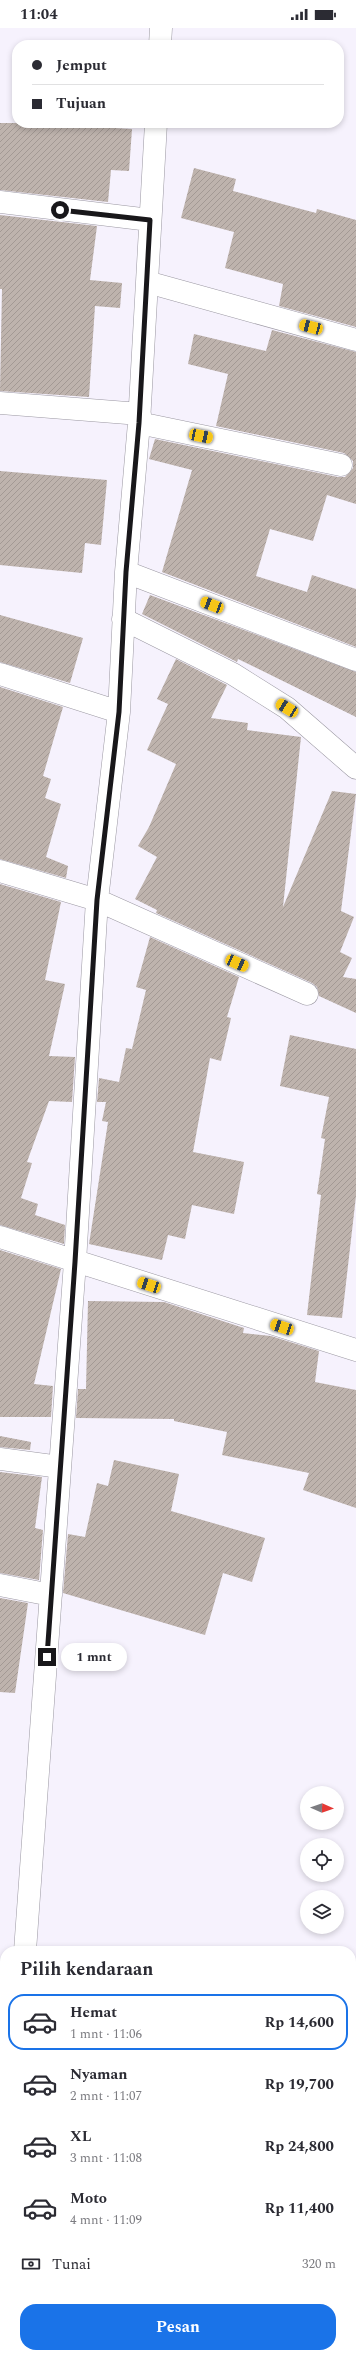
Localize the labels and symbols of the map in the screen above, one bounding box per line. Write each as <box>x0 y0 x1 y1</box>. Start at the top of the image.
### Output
route start <box>51 201 69 219</box>
car <box>298 318 324 336</box>
car <box>188 428 214 444</box>
car <box>199 595 225 615</box>
car <box>274 697 300 719</box>
car <box>224 953 250 973</box>
car <box>136 1276 162 1294</box>
car <box>269 1318 295 1336</box>
callout: 1 mnt <box>61 1643 127 1671</box>
route end <box>38 1648 56 1666</box>
north arrow <box>300 1786 344 1830</box>

